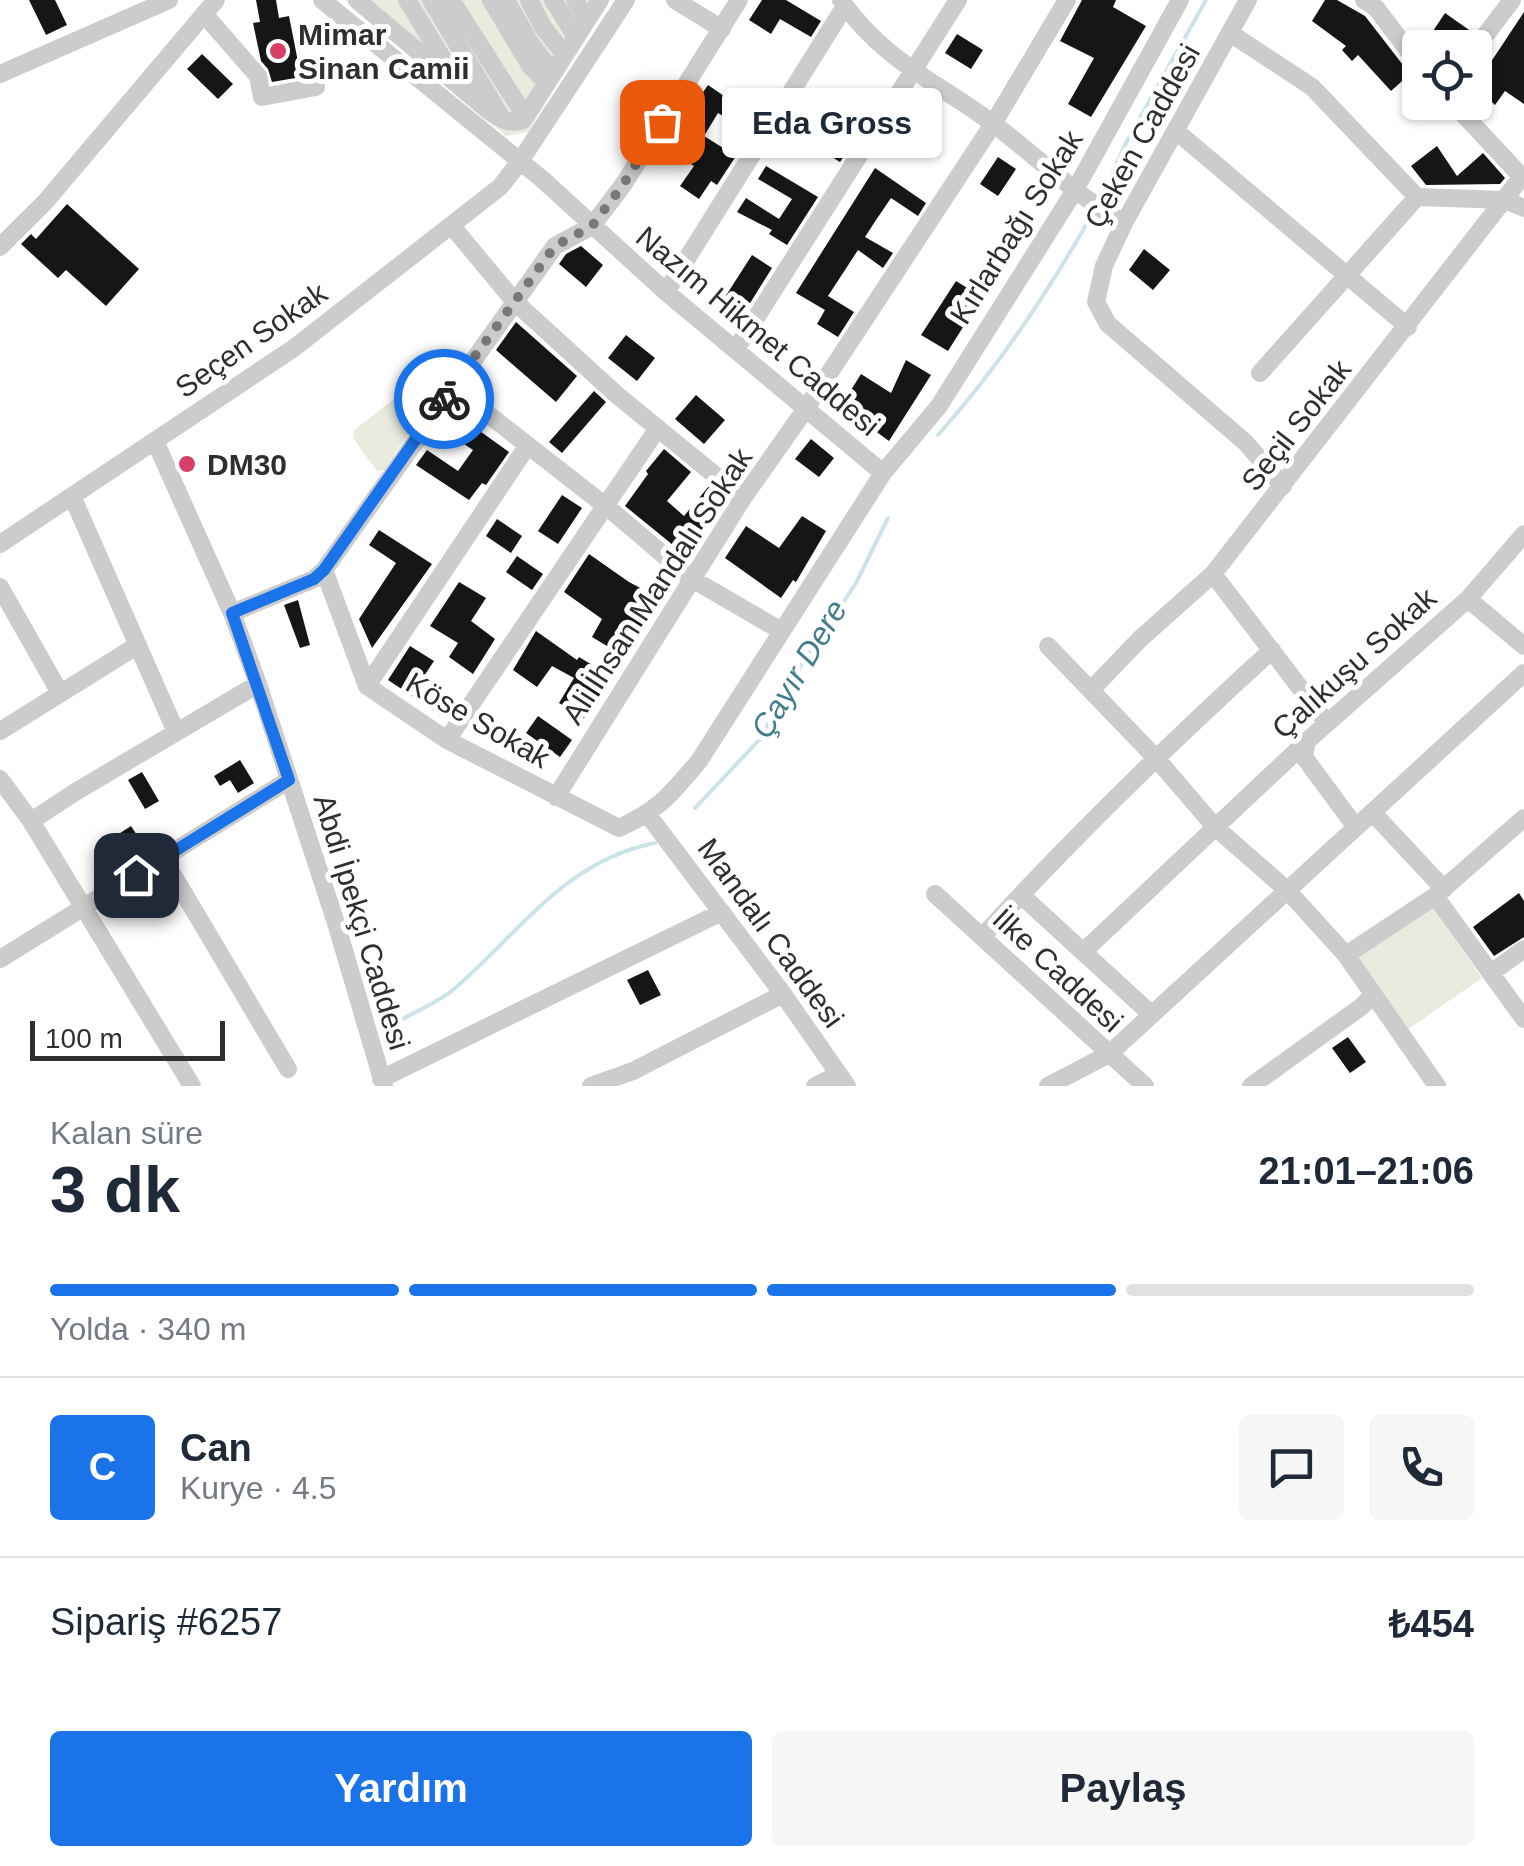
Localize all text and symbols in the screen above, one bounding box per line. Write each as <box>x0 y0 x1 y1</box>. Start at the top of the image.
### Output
place label: Mimar Sinan Camii <box>298 18 470 85</box>
map controls <box>1402 30 1492 120</box>
button: locate <box>1402 30 1492 120</box>
street label: Çeken Caddesi <box>1078 38 1206 234</box>
marker: Mimar Sinan Camii <box>267 40 289 62</box>
pin <box>620 80 705 165</box>
callout: Eda Gross <box>722 87 942 157</box>
icon: bag <box>635 95 690 150</box>
text: Eda Gross <box>752 105 912 141</box>
street label: Kırlarbağı Sokak <box>943 123 1089 330</box>
street label: Nazım Hikmet Caddesi <box>630 220 886 442</box>
street label: Seçen Sokak <box>169 275 334 404</box>
courier <box>394 349 494 449</box>
street label: Seçil Sokak <box>1235 352 1358 497</box>
icon: bike <box>417 372 472 427</box>
street label: Ali İhsan Mandalı Sokak <box>556 441 759 730</box>
place label: DM30 <box>207 448 287 481</box>
marker: DM30 <box>176 453 198 475</box>
street label: Çalıkuşu Sokak <box>1266 580 1443 745</box>
water label: Çayır Dere <box>744 593 854 745</box>
street label: Köse Sokak <box>400 666 556 775</box>
street label: Abdi İpekçi Caddesi <box>307 790 417 1054</box>
street label: Mandalı Caddesi <box>691 832 851 1034</box>
pin <box>94 833 179 918</box>
icon: home <box>109 848 164 903</box>
street label: İlke Caddesi <box>986 902 1130 1038</box>
scale bar <box>30 1016 225 1060</box>
text: 100 m <box>45 1023 123 1054</box>
text: Kalan süre <box>50 1115 203 1151</box>
text: 21:01–21:06 <box>1258 1150 1474 1192</box>
text: 3 dk <box>50 1153 180 1226</box>
text: Yolda · 340 m <box>50 1311 246 1347</box>
button: chat <box>1239 1415 1344 1520</box>
button: phone <box>1369 1415 1474 1520</box>
text: Can <box>180 1427 252 1469</box>
text: C <box>89 1446 116 1488</box>
text: Kurye · 4.5 <box>180 1470 337 1506</box>
text: Sipariş #6257 <box>50 1601 282 1643</box>
text: ₺454 <box>1389 1603 1474 1645</box>
button: Yardım <box>50 1731 752 1846</box>
button: Paylaş <box>772 1731 1474 1846</box>

